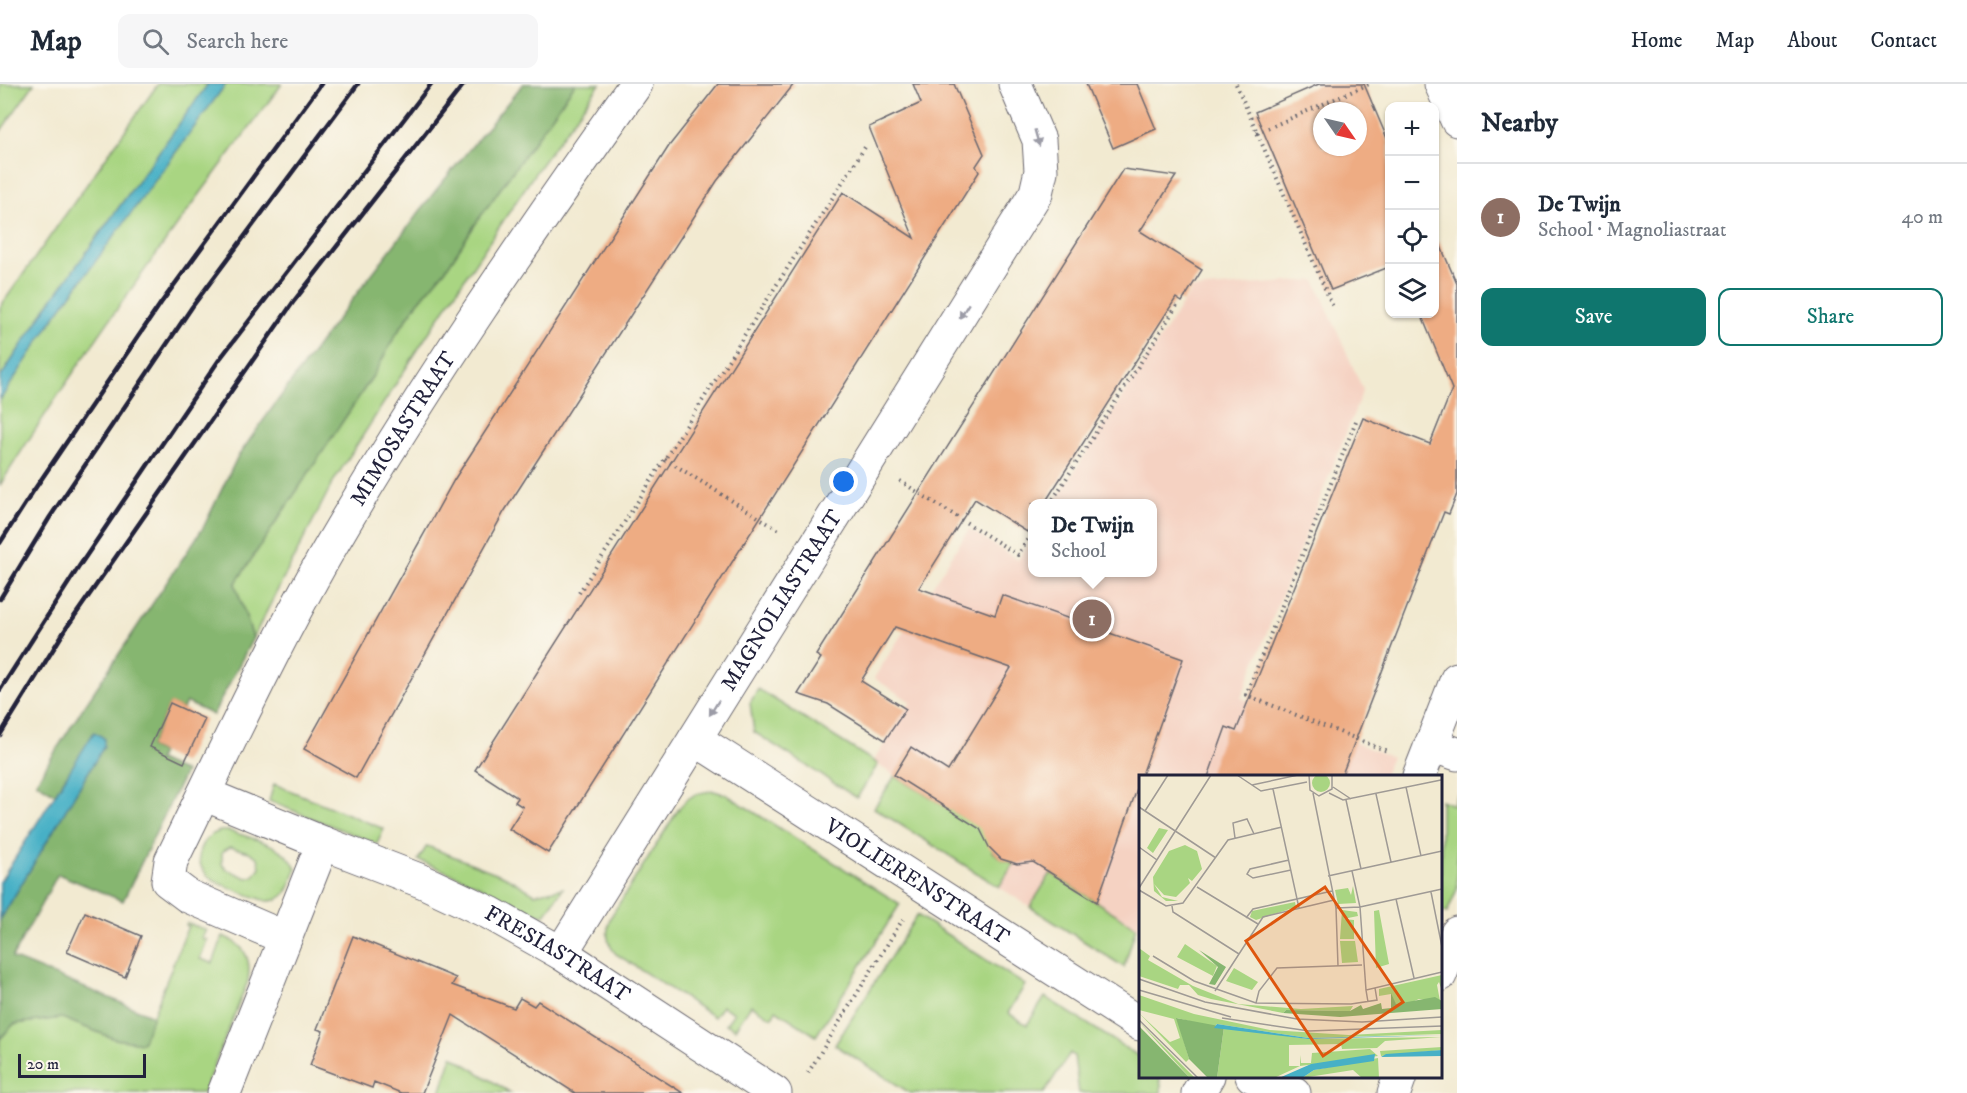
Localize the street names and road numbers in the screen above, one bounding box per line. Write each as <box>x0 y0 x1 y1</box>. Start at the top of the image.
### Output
street label: MIMOSASTRAAT <box>344 346 462 511</box>
street label: MAGNOLIASTRAAT <box>715 504 848 696</box>
street label: VIOLIERENSTRAAT <box>819 812 1015 951</box>
street label: FRESIASTRAAT <box>480 899 636 1008</box>

